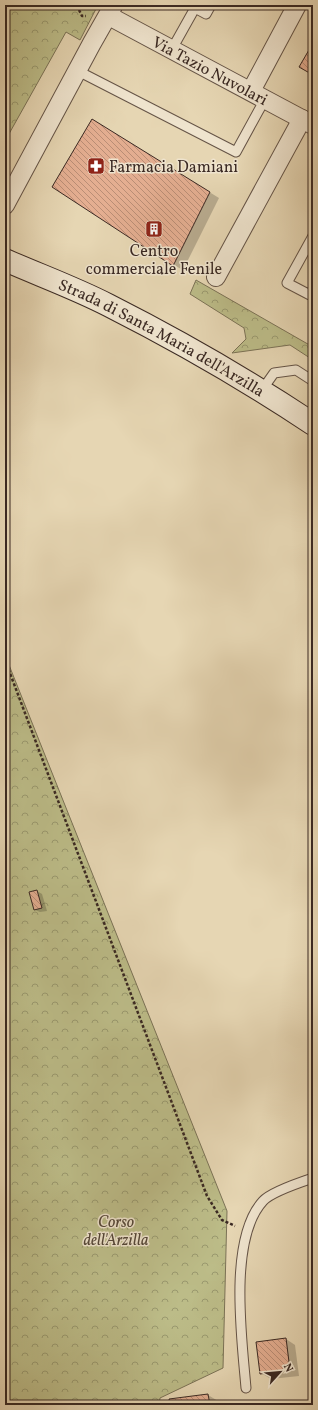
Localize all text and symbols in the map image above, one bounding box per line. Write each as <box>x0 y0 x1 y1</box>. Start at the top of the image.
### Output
street label: Via Tazio Nuvolari <box>148 32 271 112</box>
pharmacy icon: Farmacia Damiani <box>86 156 106 176</box>
place label: Farmacia Damiani <box>109 157 238 179</box>
building icon: Centro commerciale Fenile <box>144 219 164 239</box>
place label: Centro commerciale Fenile <box>86 241 222 281</box>
street label: Strada di Santa Maria dell'Arzilla <box>55 275 268 403</box>
park label: Corso dell'Arzilla <box>83 1212 149 1252</box>
north arrow <box>260 1352 300 1392</box>
text: N <box>279 1361 296 1375</box>

